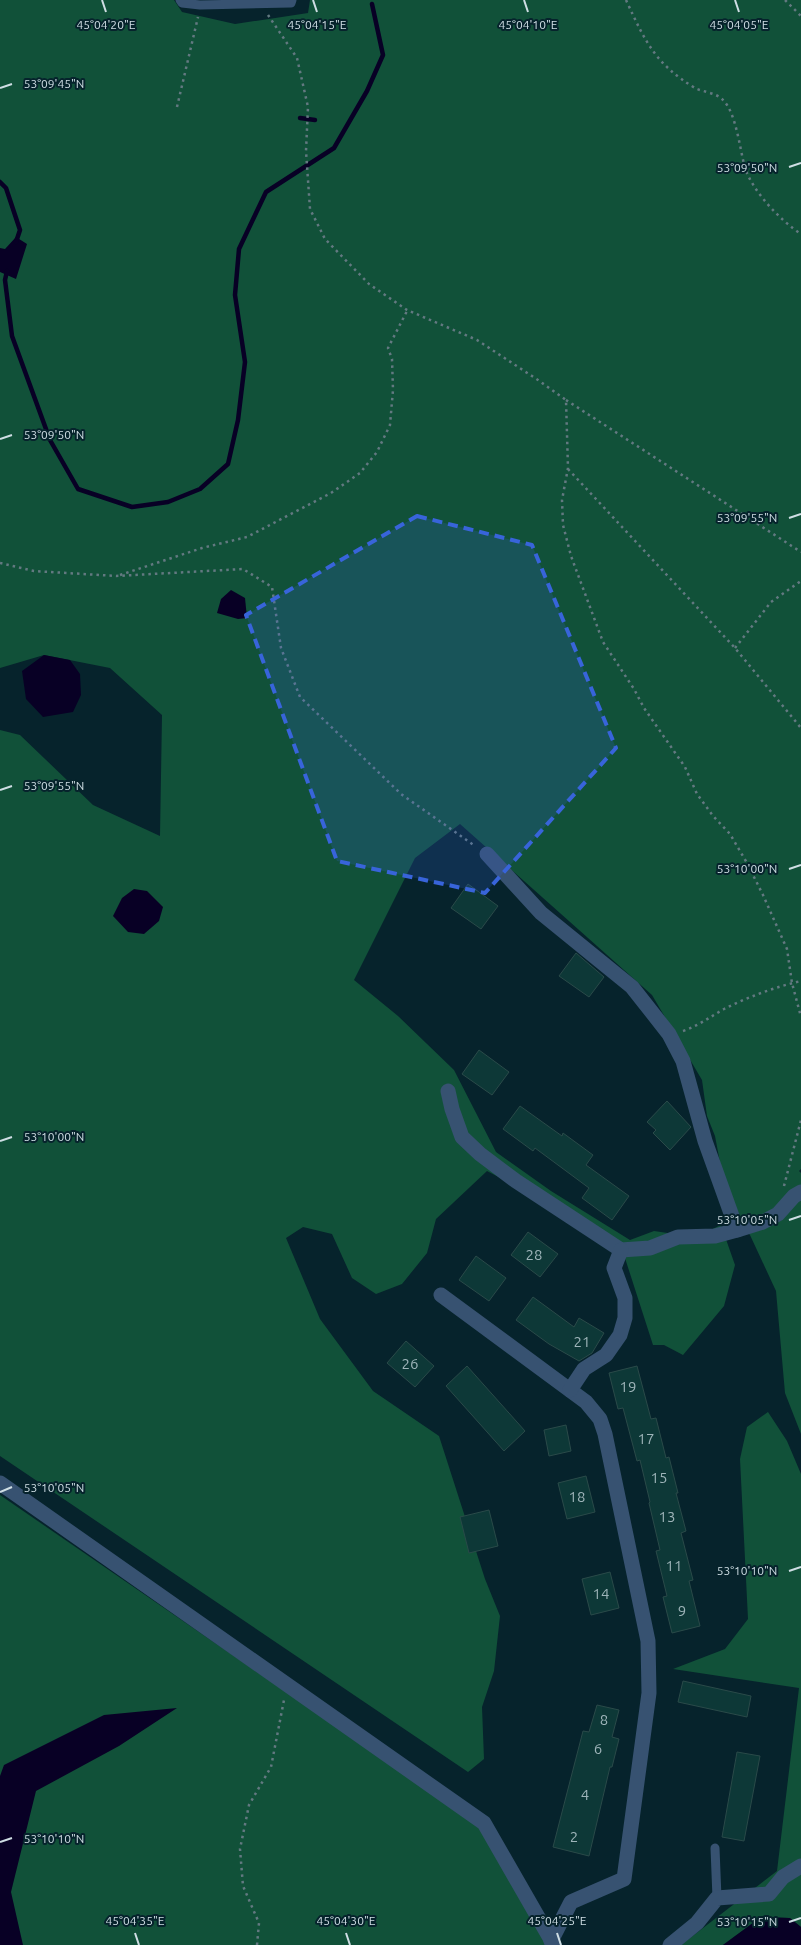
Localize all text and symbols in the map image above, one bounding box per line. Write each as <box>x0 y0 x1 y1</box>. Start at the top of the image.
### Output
text: 45°04'20"E <box>77 18 136 31</box>
text: 45°04'15"E <box>288 18 347 31</box>
text: 45°04'10"E <box>499 18 558 31</box>
text: 45°04'05"E <box>710 18 769 31</box>
text: 53°09'45"N <box>24 77 84 90</box>
text: 53°09'50"N <box>717 161 777 174</box>
text: 53°09'50"N <box>24 428 84 441</box>
text: 53°09'55"N <box>717 511 777 524</box>
text: 53°09'55"N <box>24 779 84 792</box>
text: 53°10'00"N <box>717 862 777 875</box>
text: 53°10'00"N <box>24 1130 84 1143</box>
text: 53°10'05"N <box>717 1213 777 1226</box>
house number: 28 <box>526 1246 542 1263</box>
house number: 21 <box>574 1333 590 1350</box>
house number: 26 <box>402 1355 418 1372</box>
house number: 19 <box>620 1378 636 1395</box>
house number: 17 <box>638 1430 654 1447</box>
house number: 15 <box>651 1469 667 1486</box>
text: 53°10'05"N <box>24 1481 84 1494</box>
house number: 18 <box>569 1488 585 1505</box>
house number: 13 <box>659 1508 675 1525</box>
house number: 11 <box>666 1557 682 1574</box>
text: 53°10'10"N <box>717 1564 777 1577</box>
house number: 14 <box>593 1585 609 1602</box>
house number: 9 <box>678 1602 686 1619</box>
house number: 8 <box>600 1711 608 1728</box>
house number: 6 <box>594 1740 602 1757</box>
house number: 4 <box>581 1786 589 1803</box>
house number: 2 <box>570 1828 578 1845</box>
text: 53°10'10"N <box>24 1832 84 1845</box>
text: 45°04'35"E <box>106 1914 165 1927</box>
text: 45°04'30"E <box>317 1914 376 1927</box>
text: 45°04'25"E <box>528 1914 587 1927</box>
text: 53°10'15"N <box>717 1915 777 1928</box>

